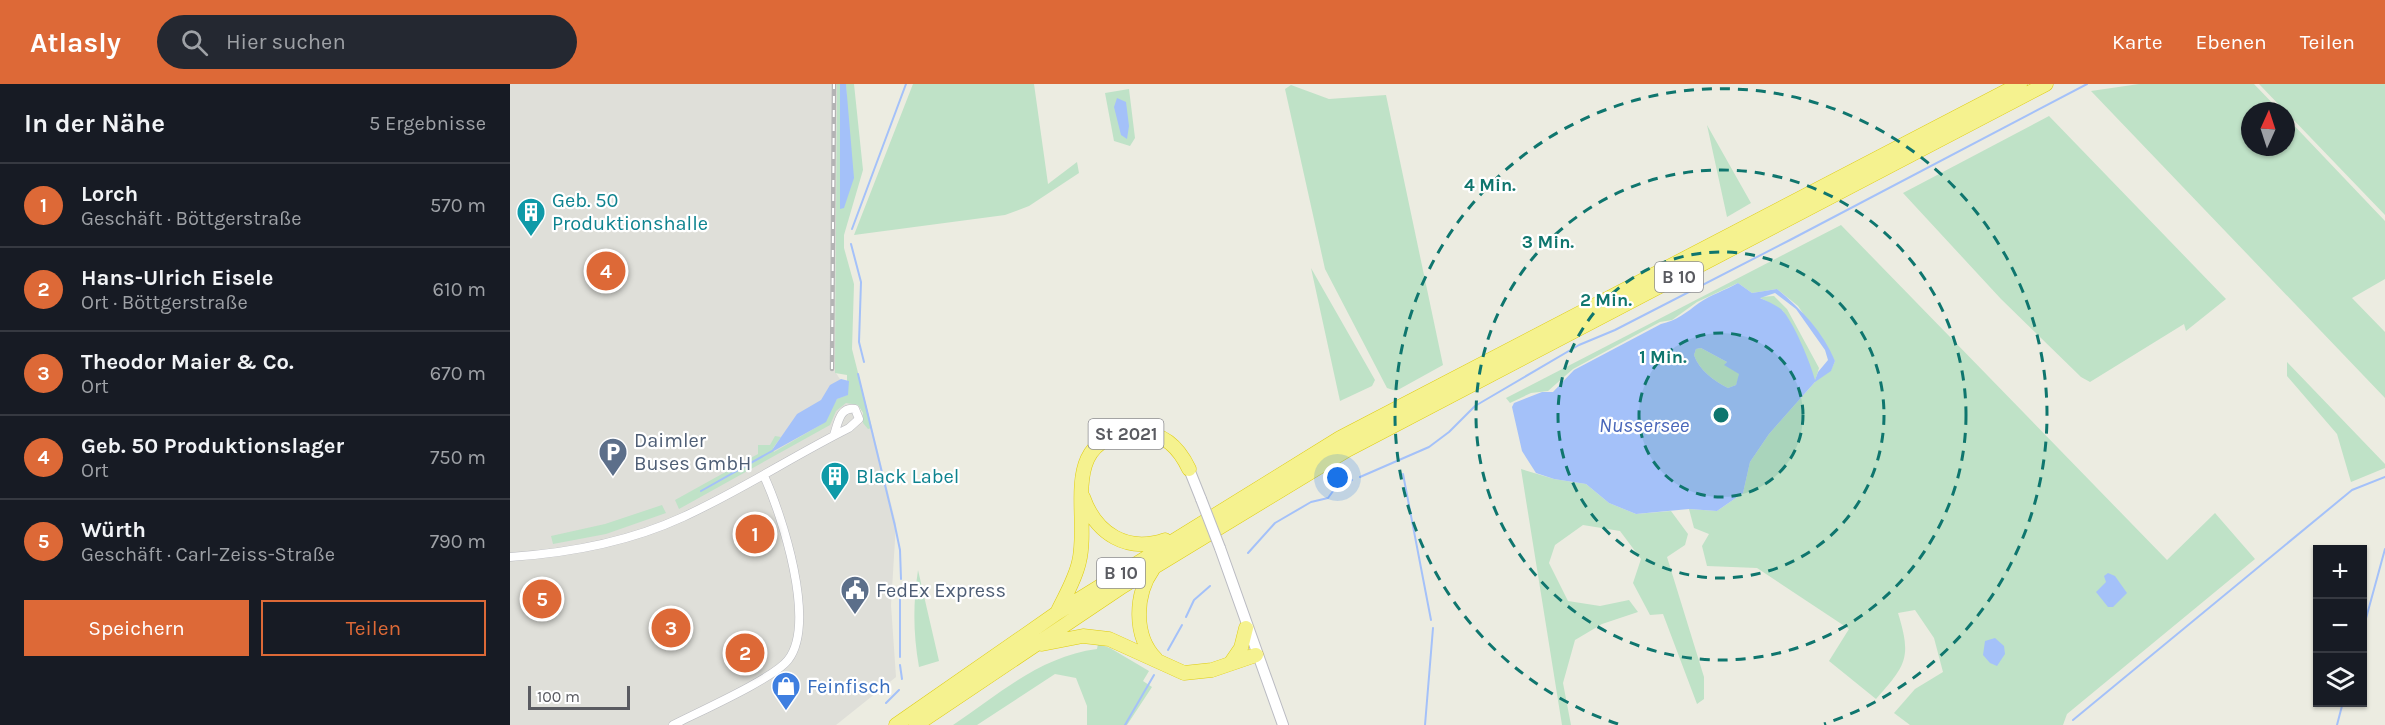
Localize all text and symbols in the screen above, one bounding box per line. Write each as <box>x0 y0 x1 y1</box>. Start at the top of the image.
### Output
search box <box>157 15 577 69</box>
text: Atlasly <box>30 26 121 59</box>
icon: search <box>178 26 211 59</box>
text: Hier suchen <box>226 29 346 55</box>
text: Karte <box>2112 30 2163 54</box>
text: Ebenen <box>2196 30 2267 54</box>
text: Teilen <box>2300 30 2355 54</box>
north arrow <box>2241 102 2295 156</box>
text: In der Nähe <box>24 108 165 139</box>
text: 5 Ergebnisse <box>369 112 486 135</box>
text: 4 Min. <box>1464 174 1516 196</box>
text: Lorch <box>81 181 138 207</box>
place label: Geb. 50 Produktionshalle <box>552 189 708 235</box>
text: 1 <box>40 194 47 217</box>
text: 570 m <box>430 194 486 217</box>
building icon: Geb. 50 Produktionshalle <box>515 196 547 238</box>
text: Geschäft · Böttgerstraße <box>81 207 302 230</box>
text: 3 Min. <box>1522 231 1574 253</box>
pin: 4 <box>586 248 626 294</box>
road number: B 10 <box>1655 262 1703 292</box>
text: Hans-Ulrich Eisele <box>81 265 273 291</box>
text: 2 <box>37 278 50 301</box>
text: 610 m <box>433 278 486 301</box>
text: 2 Min. <box>1580 289 1632 311</box>
text: Ort · Böttgerstraße <box>81 291 248 314</box>
text: 1 Min. <box>1639 346 1687 368</box>
text: Theodor Maier & Co. <box>81 349 294 375</box>
text: 3 <box>37 362 50 385</box>
text: 670 m <box>430 362 486 385</box>
text: Ort <box>81 375 109 398</box>
centre of rings <box>1711 405 1731 425</box>
water label: Nussersee <box>1599 413 1690 437</box>
road number: St 2021 <box>1088 419 1164 449</box>
place label: Daimler Buses GmbH <box>634 429 751 475</box>
text: Geb. 50 Produktionslager <box>81 433 344 459</box>
parking icon: Daimler Buses GmbH <box>597 436 629 478</box>
text: 4 <box>38 446 49 469</box>
text: 750 m <box>430 446 486 469</box>
text: Ort <box>81 459 109 482</box>
building icon: Black Label <box>819 460 851 502</box>
your location <box>1323 463 1352 492</box>
place label: Black Label <box>856 465 959 488</box>
pin: 1 <box>736 512 774 556</box>
text: Würth <box>81 517 146 543</box>
text: 5 <box>38 530 49 553</box>
text: 790 m <box>430 530 486 553</box>
text: Geschäft · Carl-Zeiss-Straße <box>81 543 335 566</box>
map controls <box>2313 545 2367 707</box>
button: + <box>2313 545 2367 599</box>
road number: B 10 <box>1097 558 1145 588</box>
public building icon: FedEx Express <box>839 574 871 616</box>
pin: 5 <box>522 576 561 622</box>
place label: FedEx Express <box>876 579 1006 602</box>
button: − <box>2313 599 2367 653</box>
button: Speichern <box>24 600 249 656</box>
button: Teilen <box>261 600 486 656</box>
pin: 3 <box>652 606 690 650</box>
pin: 2 <box>726 630 764 676</box>
button: layers <box>2313 653 2367 707</box>
shop icon: Feinfisch <box>770 670 802 712</box>
place label: Feinfisch <box>807 675 891 698</box>
scale bar <box>528 683 630 710</box>
text: 100 m <box>537 687 580 706</box>

